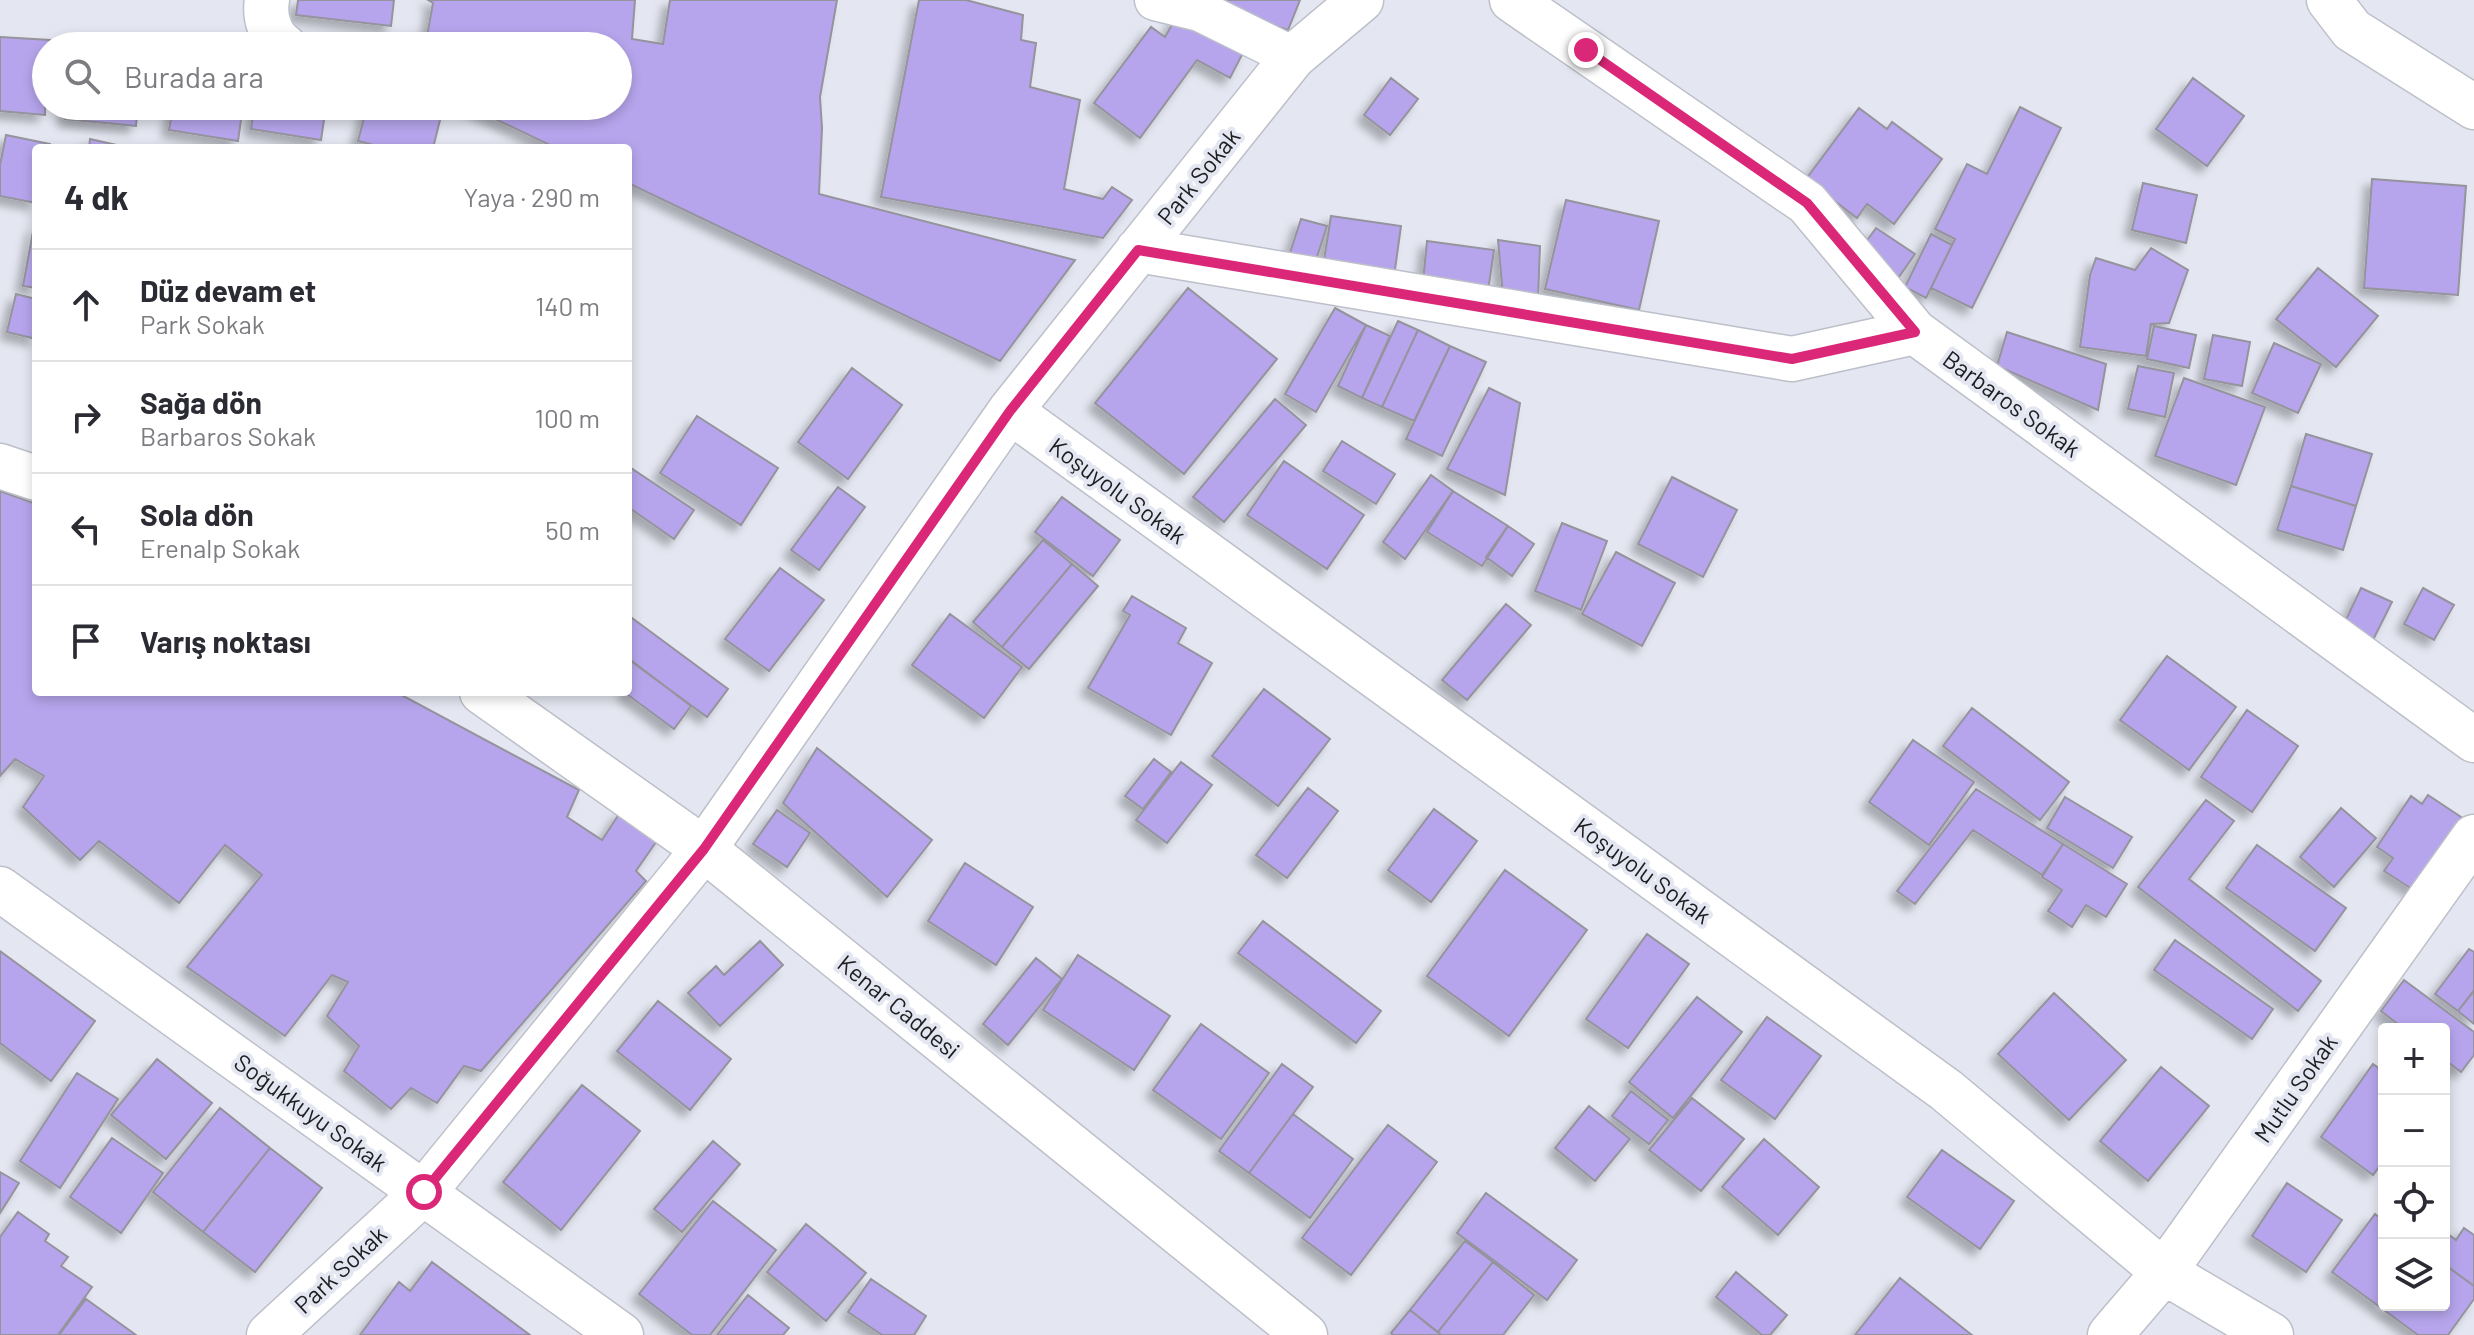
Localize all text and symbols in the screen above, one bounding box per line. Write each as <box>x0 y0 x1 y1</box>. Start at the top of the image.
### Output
search box <box>32 32 632 120</box>
route end <box>1568 32 1604 68</box>
icon: search <box>60 54 104 98</box>
text: Burada ara <box>124 58 264 94</box>
street label: Park Sokak <box>1150 122 1246 230</box>
text: 4 dk <box>64 176 129 217</box>
text: Yaya · 290 m <box>464 181 600 212</box>
text: Düz devam et <box>140 272 316 308</box>
icon: ahead <box>64 283 108 327</box>
text: 140 m <box>535 290 600 321</box>
text: Park Sokak <box>140 308 265 339</box>
street label: Barbaros Sokak <box>1938 344 2086 462</box>
text: Sağa dön <box>140 384 262 420</box>
icon: right <box>64 395 108 439</box>
text: 100 m <box>535 402 600 433</box>
text: Barbaros Sokak <box>140 420 316 451</box>
street label: Koşuyolu Sokak <box>1044 431 1192 549</box>
text: Sola dön <box>140 496 254 532</box>
icon: left <box>64 507 108 551</box>
text: 50 m <box>545 514 600 545</box>
text: Erenalp Sokak <box>140 532 300 563</box>
icon: arrive <box>64 619 108 663</box>
text: Varış noktası <box>140 623 311 659</box>
street label: Koşuyolu Sokak <box>1569 811 1717 929</box>
street label: Kenar Caddesi <box>832 948 966 1064</box>
map controls <box>2378 1023 2450 1311</box>
button: + <box>2378 1023 2450 1095</box>
street label: Mutlu Sokak <box>2247 1028 2343 1148</box>
street label: Soğukkuyu Sokak <box>229 1047 393 1177</box>
button: − <box>2378 1095 2450 1167</box>
button: locate <box>2378 1167 2450 1239</box>
route start <box>406 1174 442 1210</box>
street label: Park Sokak <box>288 1219 392 1319</box>
button: layers <box>2378 1239 2450 1311</box>

